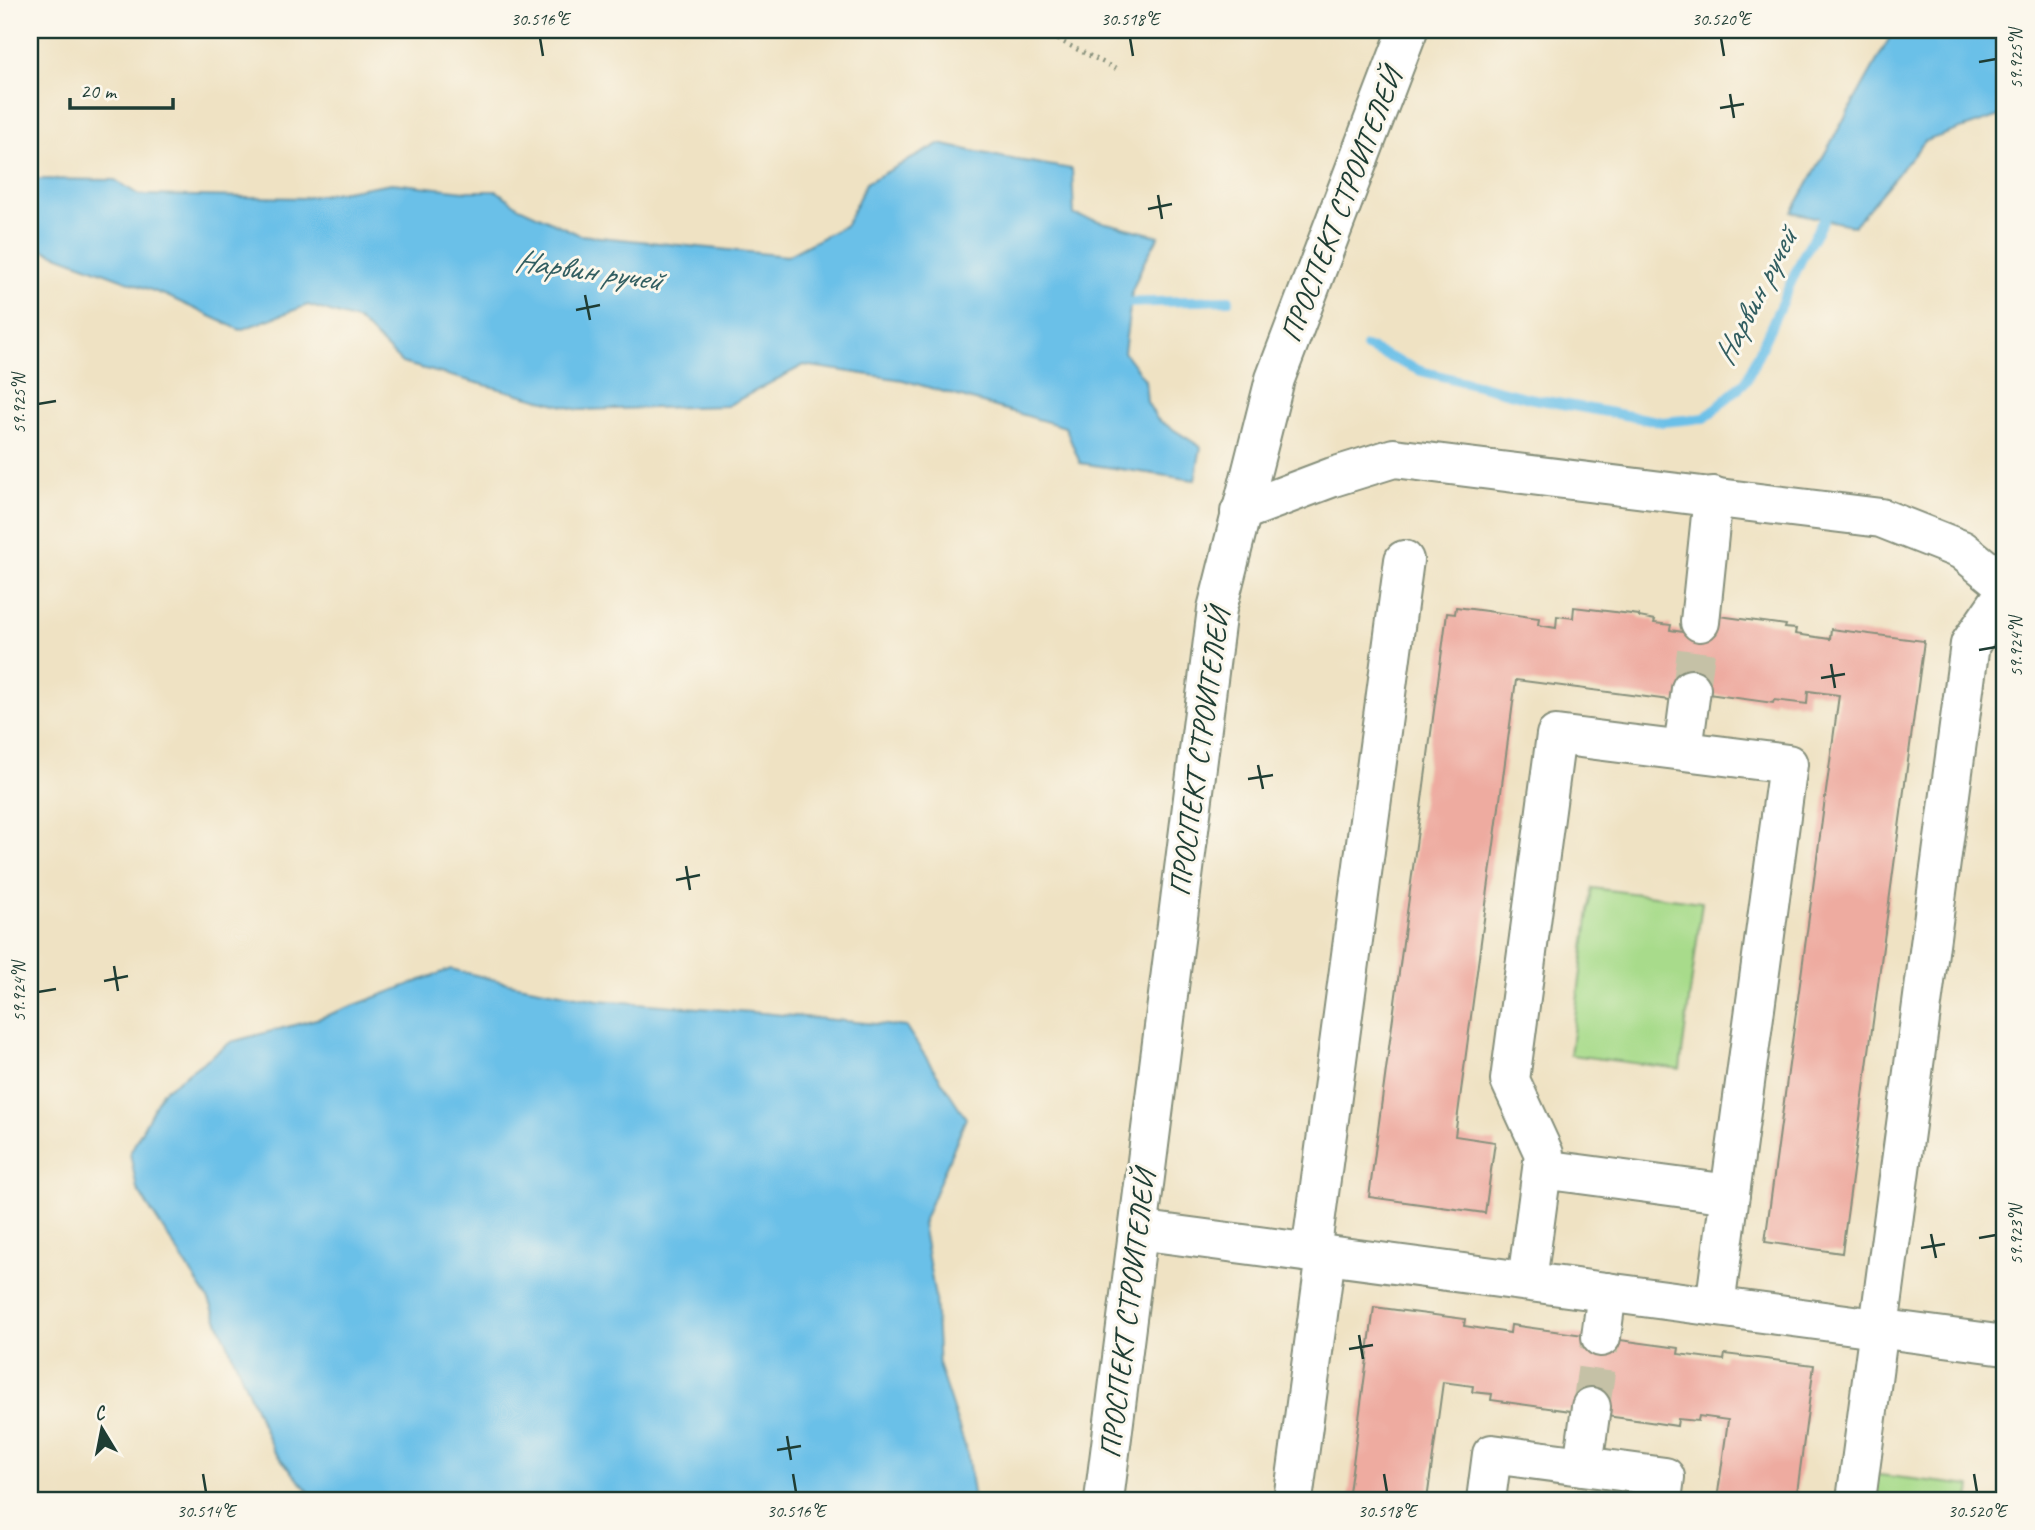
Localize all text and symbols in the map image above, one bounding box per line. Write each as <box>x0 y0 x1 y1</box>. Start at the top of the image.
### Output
text: 30.516°E <box>511 8 572 30</box>
text: 30.518°E <box>1101 8 1162 30</box>
text: 30.520°E <box>1692 8 1753 30</box>
text: 59.925°N <box>2005 26 2027 89</box>
street label: ПРОСПЕКТ СТРОИТЕЛЕЙ <box>1271 58 1413 347</box>
scale bar <box>70 66 173 110</box>
text: 20 m <box>80 78 118 104</box>
water label: Нарвин ручей <box>1703 216 1810 372</box>
water label: Нарвин ручей <box>512 239 670 301</box>
text: 59.925°N <box>8 371 30 434</box>
street label: ПРОСПЕКТ СТРОИТЕЛЕЙ <box>1160 601 1239 898</box>
text: 59.924°N <box>2005 614 2027 677</box>
text: 59.924°N <box>8 959 30 1022</box>
street label: ПРОСПЕКТ СТРОИТЕЛЕЙ <box>1090 1163 1164 1460</box>
text: 59.923°N <box>2005 1202 2027 1265</box>
north arrow <box>66 1394 136 1464</box>
text: С <box>93 1400 109 1426</box>
text: 30.514°E <box>177 1500 238 1522</box>
text: 30.516°E <box>767 1500 828 1522</box>
text: 30.518°E <box>1358 1500 1419 1522</box>
text: 30.520°E <box>1948 1500 2009 1522</box>

